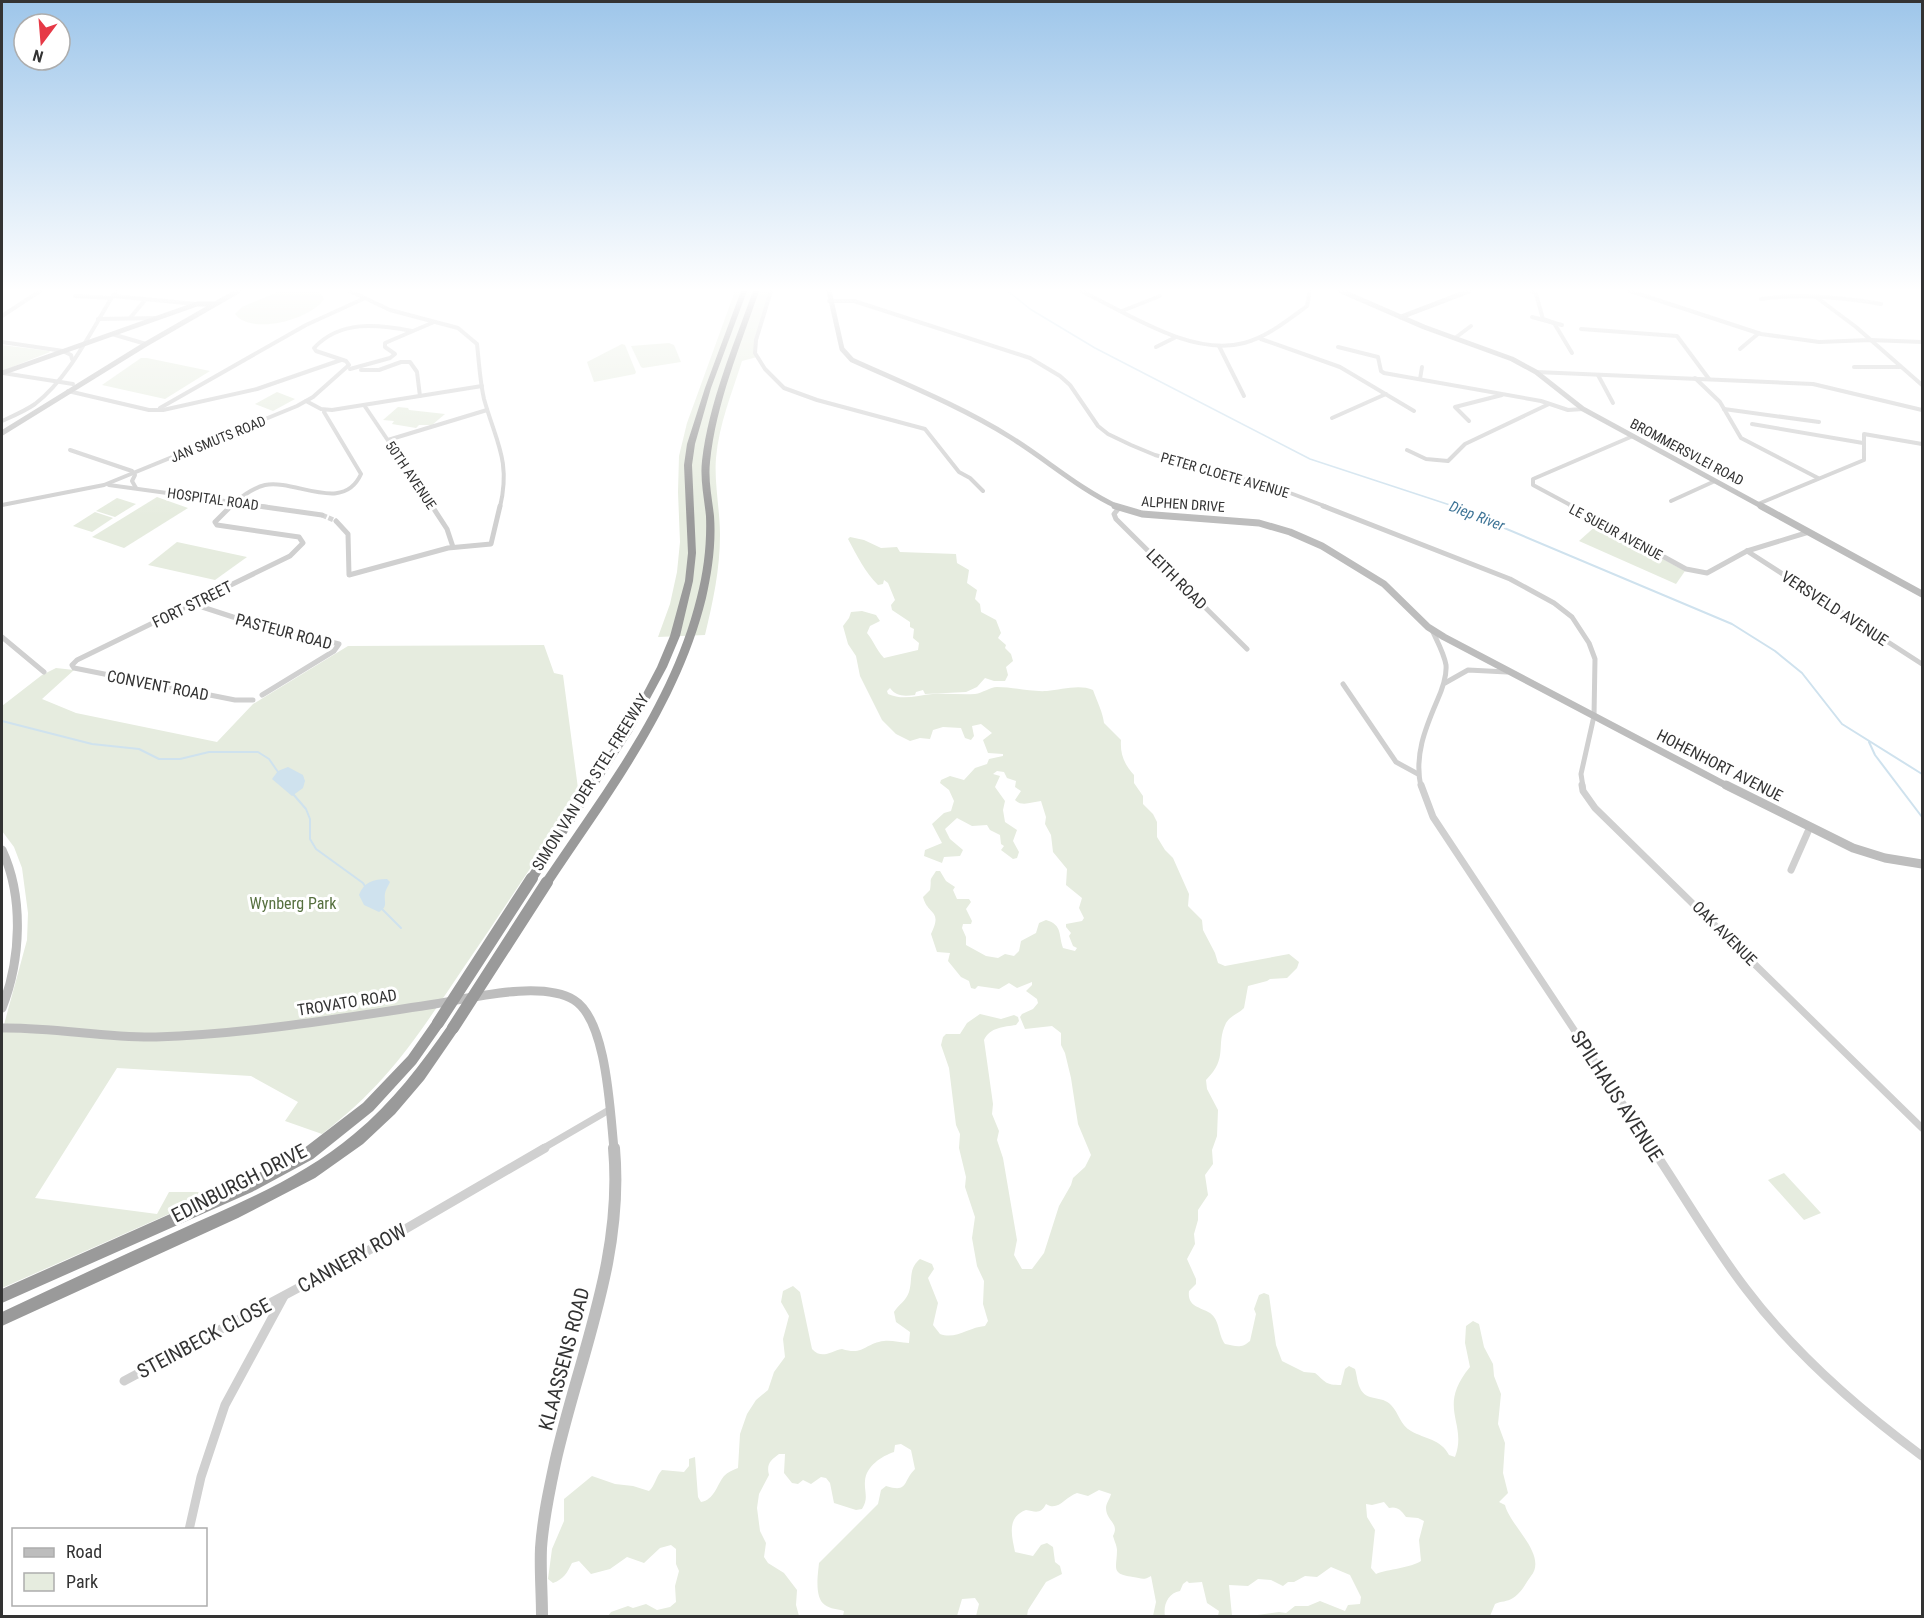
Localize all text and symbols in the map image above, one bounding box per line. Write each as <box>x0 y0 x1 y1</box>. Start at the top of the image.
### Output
north arrow <box>12 12 72 72</box>
text: N <box>31 45 45 66</box>
street label: JAN SMUTS ROAD <box>168 413 268 465</box>
street label: BROMMERSVLEI ROAD <box>1628 415 1746 489</box>
street label: 50TH AVENUE <box>382 438 440 512</box>
street label: PETER CLOETE AVENUE <box>1159 449 1291 501</box>
street label: HOSPITAL ROAD <box>166 485 260 513</box>
street label: ALPHEN DRIVE <box>1141 493 1225 515</box>
water label: Diep River <box>1447 497 1508 535</box>
street label: LE SUEUR AVENUE <box>1567 501 1665 563</box>
street label: LEITH ROAD <box>1143 545 1211 613</box>
street label: VERSVELD AVENUE <box>1778 567 1892 650</box>
street label: FORT STREET <box>149 577 235 632</box>
street label: PASTEUR ROAD <box>234 609 334 653</box>
street label: CONVENT ROAD <box>105 666 210 705</box>
street label: SIMON VAN DER STEL FREEWAY <box>528 690 653 874</box>
street label: HOHENHORT AVENUE <box>1654 725 1786 805</box>
park label: Wynberg Park <box>250 894 337 913</box>
street label: OAK AVENUE <box>1688 897 1761 970</box>
street label: TROVATO ROAD <box>296 985 398 1020</box>
street label: SPILHAUS AVENUE <box>1566 1026 1668 1166</box>
street label: EDINBURGH DRIVE <box>167 1139 311 1227</box>
street label: CANNERY ROW <box>293 1218 411 1298</box>
street label: KLAASSENS ROAD <box>533 1285 595 1433</box>
street label: STEINBECK CLOSE <box>133 1293 275 1383</box>
legend <box>12 1528 207 1606</box>
text: Road <box>66 1541 102 1562</box>
text: Park <box>66 1571 98 1592</box>

